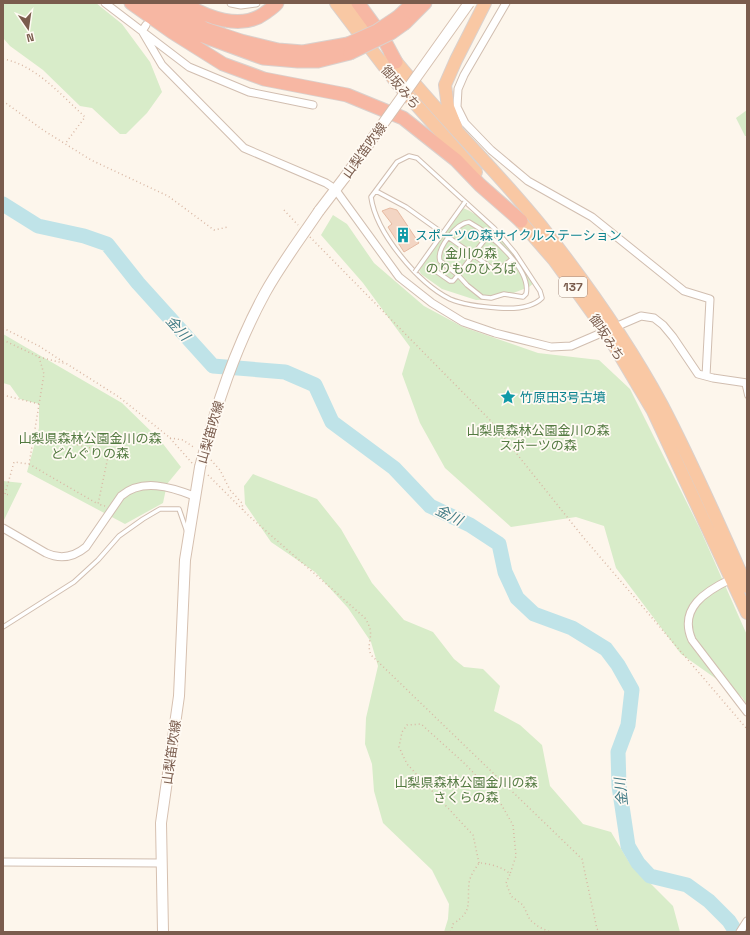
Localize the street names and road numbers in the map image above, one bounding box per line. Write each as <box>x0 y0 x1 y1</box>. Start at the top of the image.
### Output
street label: 御坂みち <box>377 62 424 113</box>
street label: 山梨笛吹線 <box>338 119 390 182</box>
road number: 137 <box>559 277 587 297</box>
street label: 御坂みち <box>585 311 628 364</box>
street label: 山梨笛吹線 <box>193 399 228 466</box>
street label: 山梨笛吹線 <box>159 719 184 785</box>

